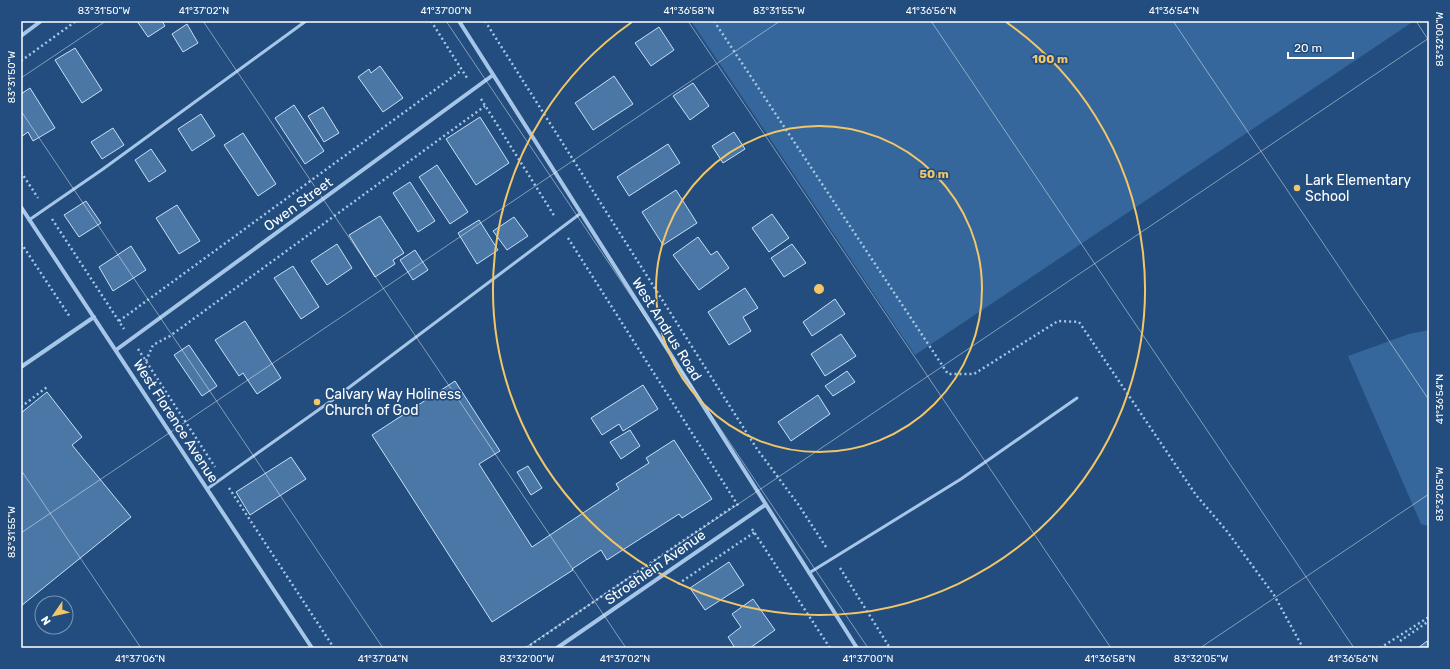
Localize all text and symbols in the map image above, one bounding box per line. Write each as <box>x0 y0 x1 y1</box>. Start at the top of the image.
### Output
text: 83°31'50"W <box>78 5 130 17</box>
text: 41°37'02"N <box>179 5 229 17</box>
text: 41°37'00"N <box>421 5 471 17</box>
text: 41°36'58"N <box>663 5 715 17</box>
text: 83°31'55"W <box>753 5 805 17</box>
text: 41°36'56"N <box>906 5 956 17</box>
text: 41°36'54"N <box>1149 5 1199 17</box>
text: 83°32'00"W <box>1434 12 1446 66</box>
scale bar <box>1288 34 1353 60</box>
text: 20 m <box>1294 41 1322 55</box>
text: 83°31'50"W <box>6 51 18 103</box>
text: 100 m <box>1032 52 1068 66</box>
text: 50 m <box>919 167 949 181</box>
place label: Lark Elementary School <box>1305 172 1411 205</box>
street label: Owen Street <box>261 173 336 235</box>
marker: Lark Elementary School <box>1292 183 1302 193</box>
street label: West Andrus Road <box>628 275 705 384</box>
centre of rings <box>812 282 826 296</box>
street label: West Florence Avenue <box>129 356 222 486</box>
text: 41°36'54"N <box>1434 374 1446 424</box>
place label: Calvary Way Holiness Church of God <box>325 386 461 419</box>
marker: Calvary Way Holiness Church of God <box>312 397 322 407</box>
text: 83°32'05"W <box>1434 467 1446 521</box>
text: 83°31'55"W <box>6 506 18 558</box>
street label: Stroehlein Avenue <box>602 526 709 608</box>
north arrow <box>34 595 74 635</box>
text: N <box>38 613 54 627</box>
text: 41°37'06"N <box>115 653 165 665</box>
text: 41°37'04"N <box>358 653 408 665</box>
text: 83°32'00"W <box>500 653 554 665</box>
text: 41°37'02"N <box>600 653 650 665</box>
text: 41°37'00"N <box>843 653 893 665</box>
text: 41°36'58"N <box>1084 653 1136 665</box>
text: 83°32'05"W <box>1174 653 1228 665</box>
text: 41°36'56"N <box>1328 653 1378 665</box>

